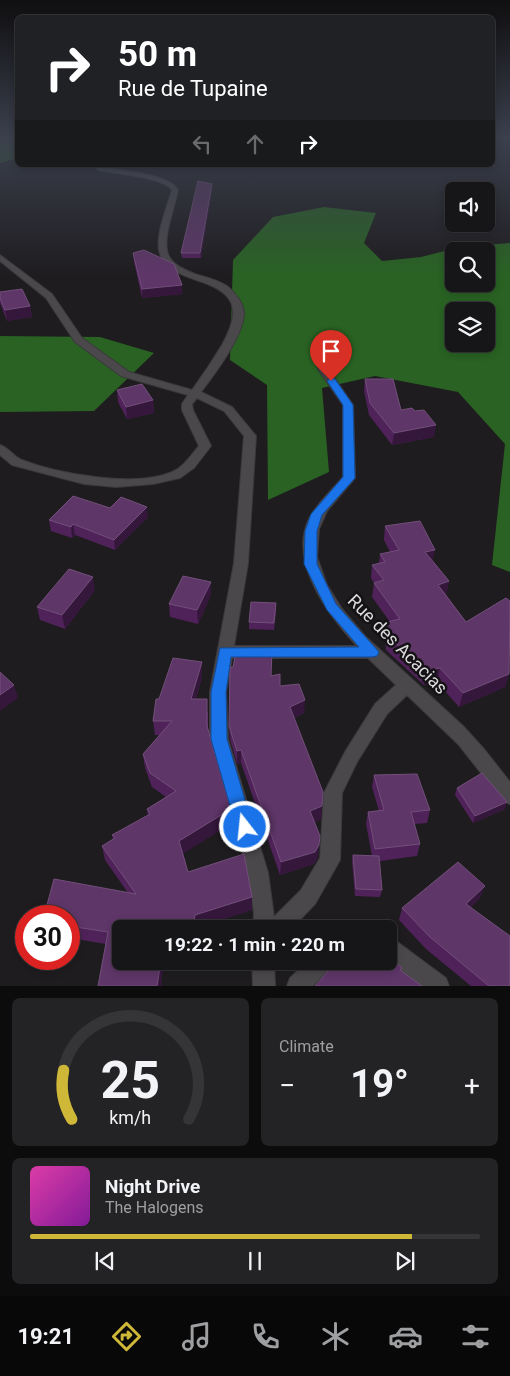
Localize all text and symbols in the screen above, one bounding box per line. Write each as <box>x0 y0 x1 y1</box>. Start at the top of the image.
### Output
text: 50 m <box>118 34 197 75</box>
icon: right <box>35 35 100 100</box>
text: Rue de Tupaine <box>118 76 268 101</box>
icon: left <box>188 130 216 158</box>
icon: ahead <box>241 130 269 158</box>
icon: right <box>294 130 322 158</box>
map controls <box>445 182 495 352</box>
button: sound <box>445 182 495 232</box>
button: search <box>445 242 495 292</box>
button: layers <box>445 302 495 352</box>
pin <box>310 330 352 381</box>
icon: arrive <box>317 337 345 365</box>
street label: Rue des Acacias <box>344 590 452 698</box>
position arrow <box>218 800 270 852</box>
speed limit sign: 30 <box>15 905 80 970</box>
text: 19:22 · 1 min · 220 m <box>164 933 345 956</box>
text: Climate <box>279 1037 334 1056</box>
text: 25 <box>101 1050 160 1111</box>
text: 19° <box>350 1062 409 1106</box>
text: − <box>279 1069 295 1102</box>
text: + <box>464 1069 480 1102</box>
text: km/h <box>110 1107 151 1128</box>
text: Night Drive <box>105 1175 200 1198</box>
text: The Halogens <box>105 1198 204 1217</box>
icon: previous <box>91 1247 119 1275</box>
icon: pause <box>241 1247 269 1275</box>
icon: next <box>391 1247 419 1275</box>
icon: directions <box>109 1319 144 1354</box>
icon: music <box>179 1319 214 1354</box>
icon: phone <box>248 1319 283 1354</box>
icon: climate <box>318 1319 353 1354</box>
icon: car <box>388 1319 423 1354</box>
icon: filters <box>458 1319 493 1354</box>
text: 19:21 <box>17 1324 74 1349</box>

